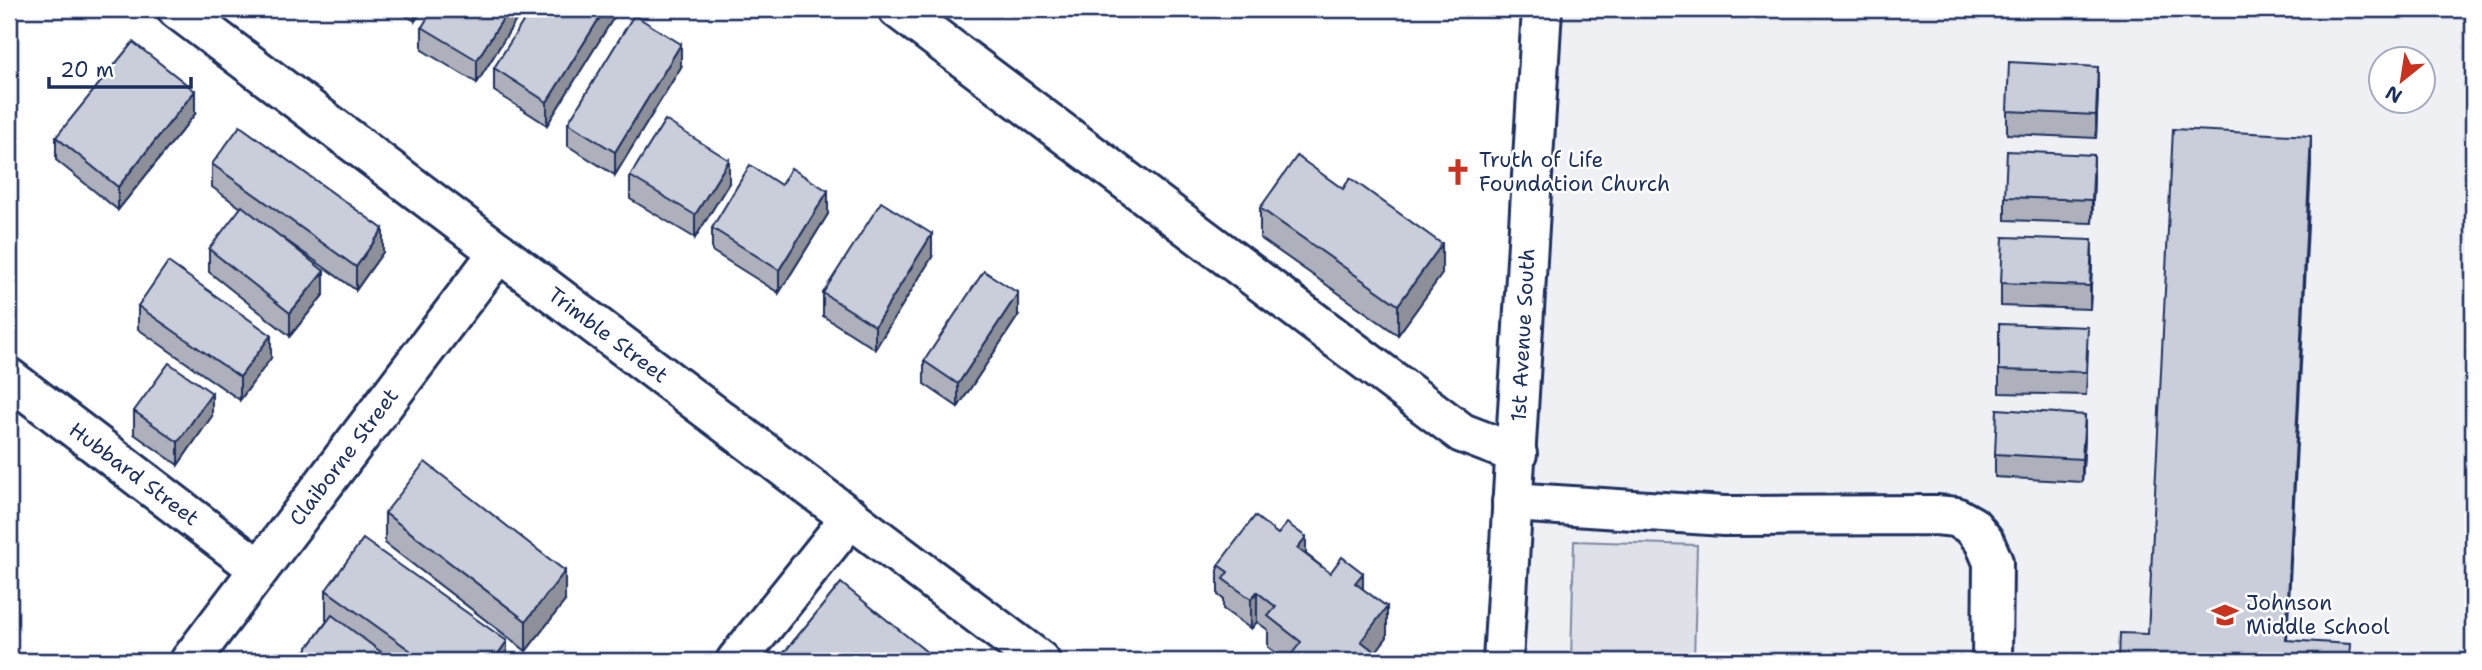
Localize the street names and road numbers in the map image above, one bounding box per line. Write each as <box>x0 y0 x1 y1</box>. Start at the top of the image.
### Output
street label: 1st Avenue South <box>1504 248 1542 422</box>
street label: Trimble Street <box>542 281 674 389</box>
street label: Claiborne Street <box>283 383 405 531</box>
street label: Hubbard Street <box>63 416 205 532</box>

